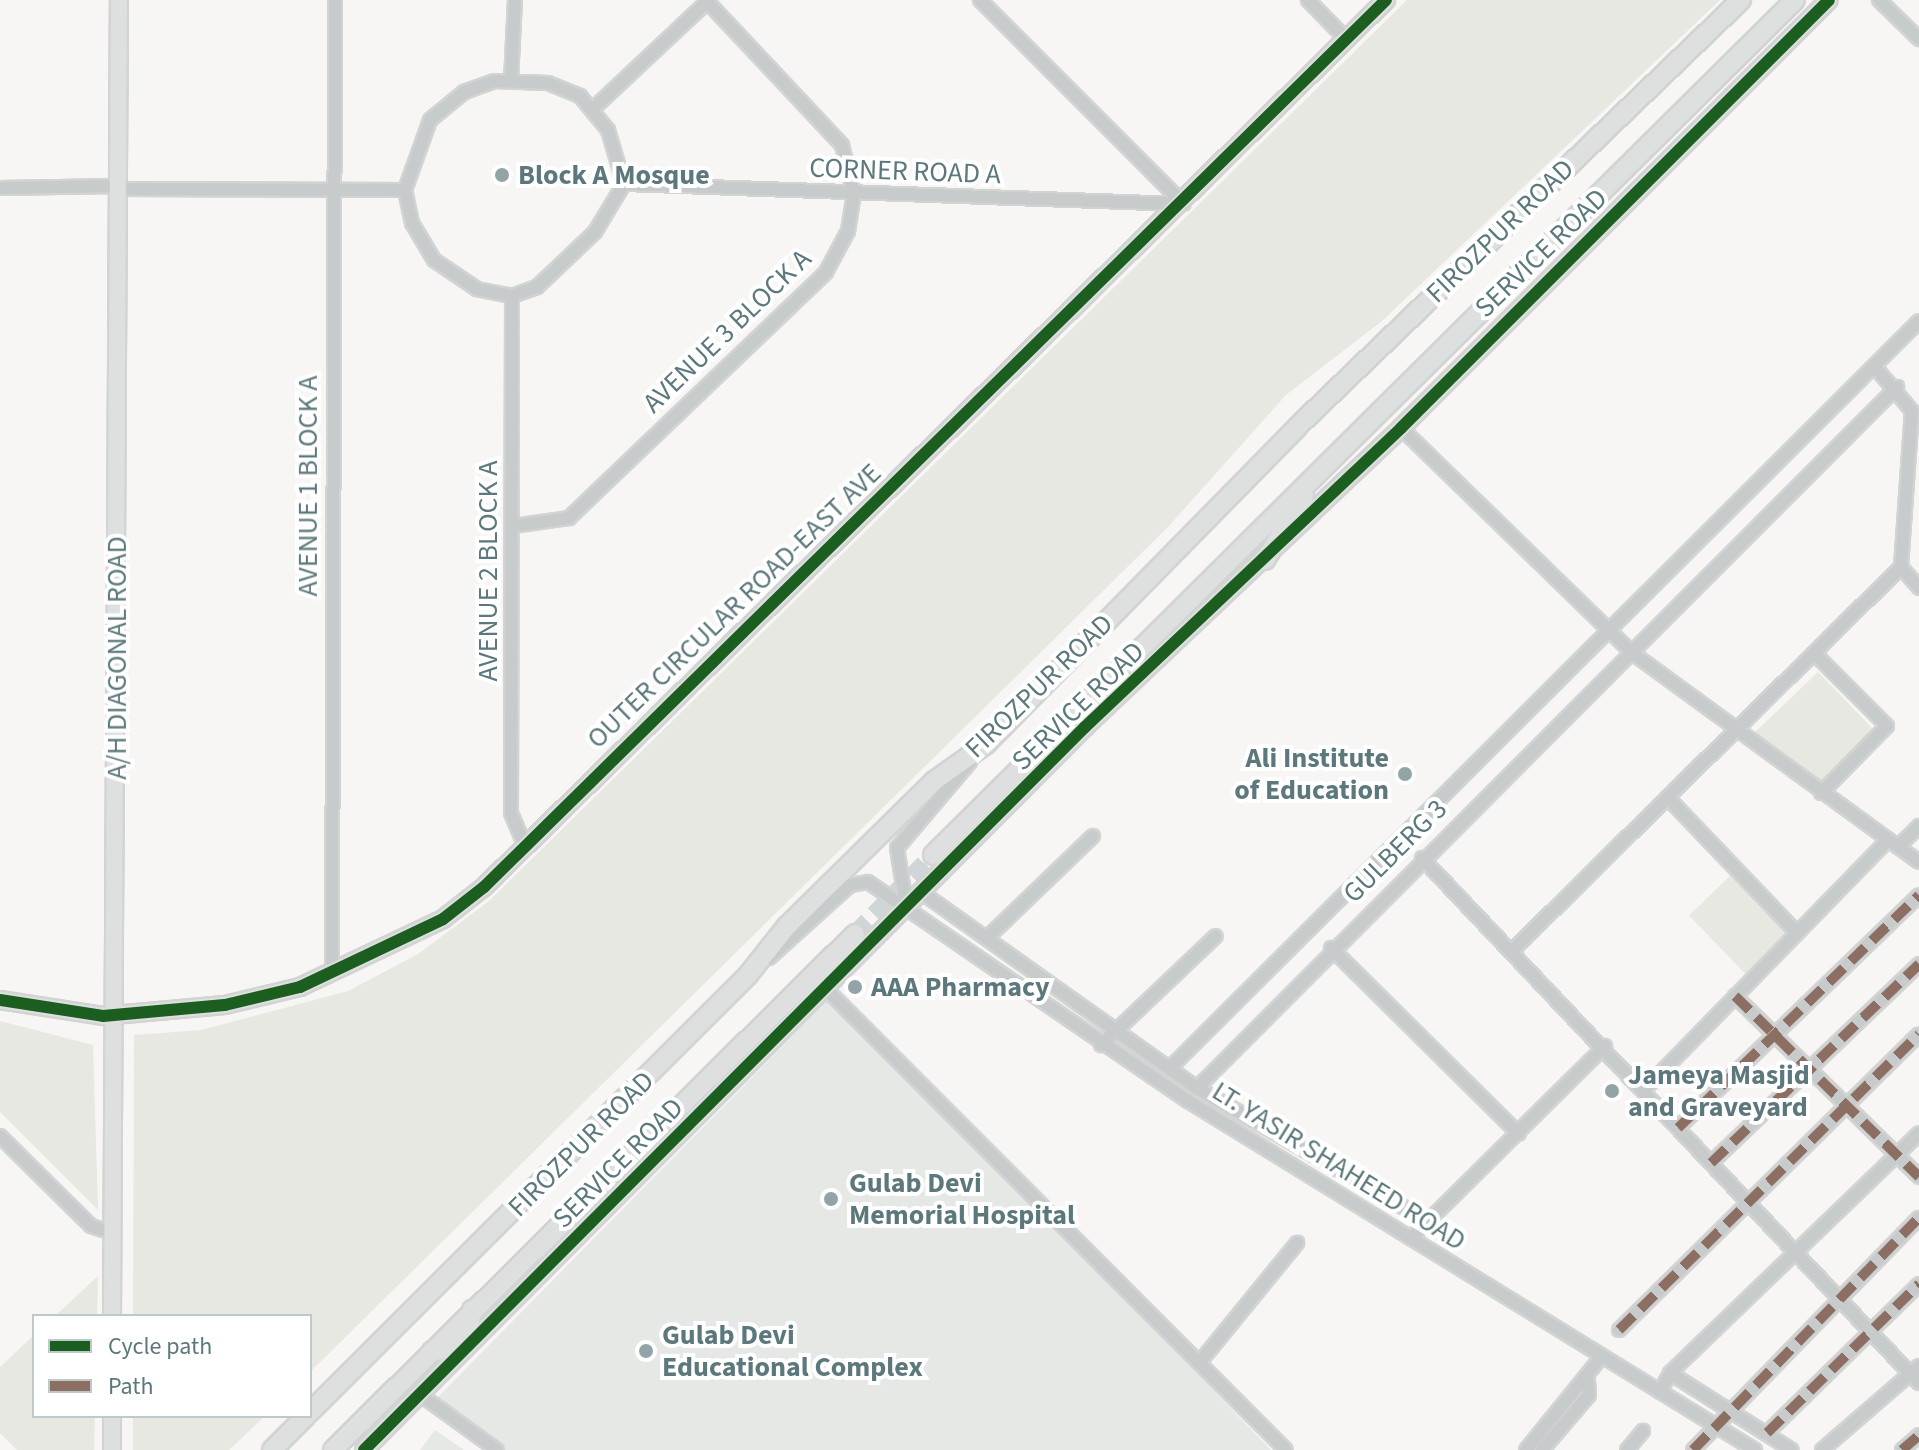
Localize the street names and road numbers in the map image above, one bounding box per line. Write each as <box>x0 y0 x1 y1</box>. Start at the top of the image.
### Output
street label: CORNER ROAD A <box>809 151 1001 191</box>
street label: FIROZPUR ROAD <box>1419 152 1581 310</box>
street label: SERVICE ROAD <box>1468 182 1614 324</box>
street label: AVENUE 3 BLOCK A <box>636 242 818 420</box>
street label: AVENUE 1 BLOCK A <box>291 376 325 596</box>
street label: OUTER CIRCULAR ROAD-EAST AVE <box>580 456 888 756</box>
street label: AVENUE 2 BLOCK A <box>471 461 505 681</box>
street label: A/H DIAGONAL ROAD <box>100 536 134 780</box>
street label: FIROZPUR ROAD <box>958 607 1120 765</box>
street label: SERVICE ROAD <box>1005 635 1151 777</box>
street label: GULBERG 3 <box>1336 792 1454 910</box>
street label: FIROZPUR ROAD <box>501 1064 661 1224</box>
street label: LT. YASIR SHAHEED ROAD <box>1206 1074 1472 1258</box>
street label: SERVICE ROAD <box>546 1091 690 1235</box>

